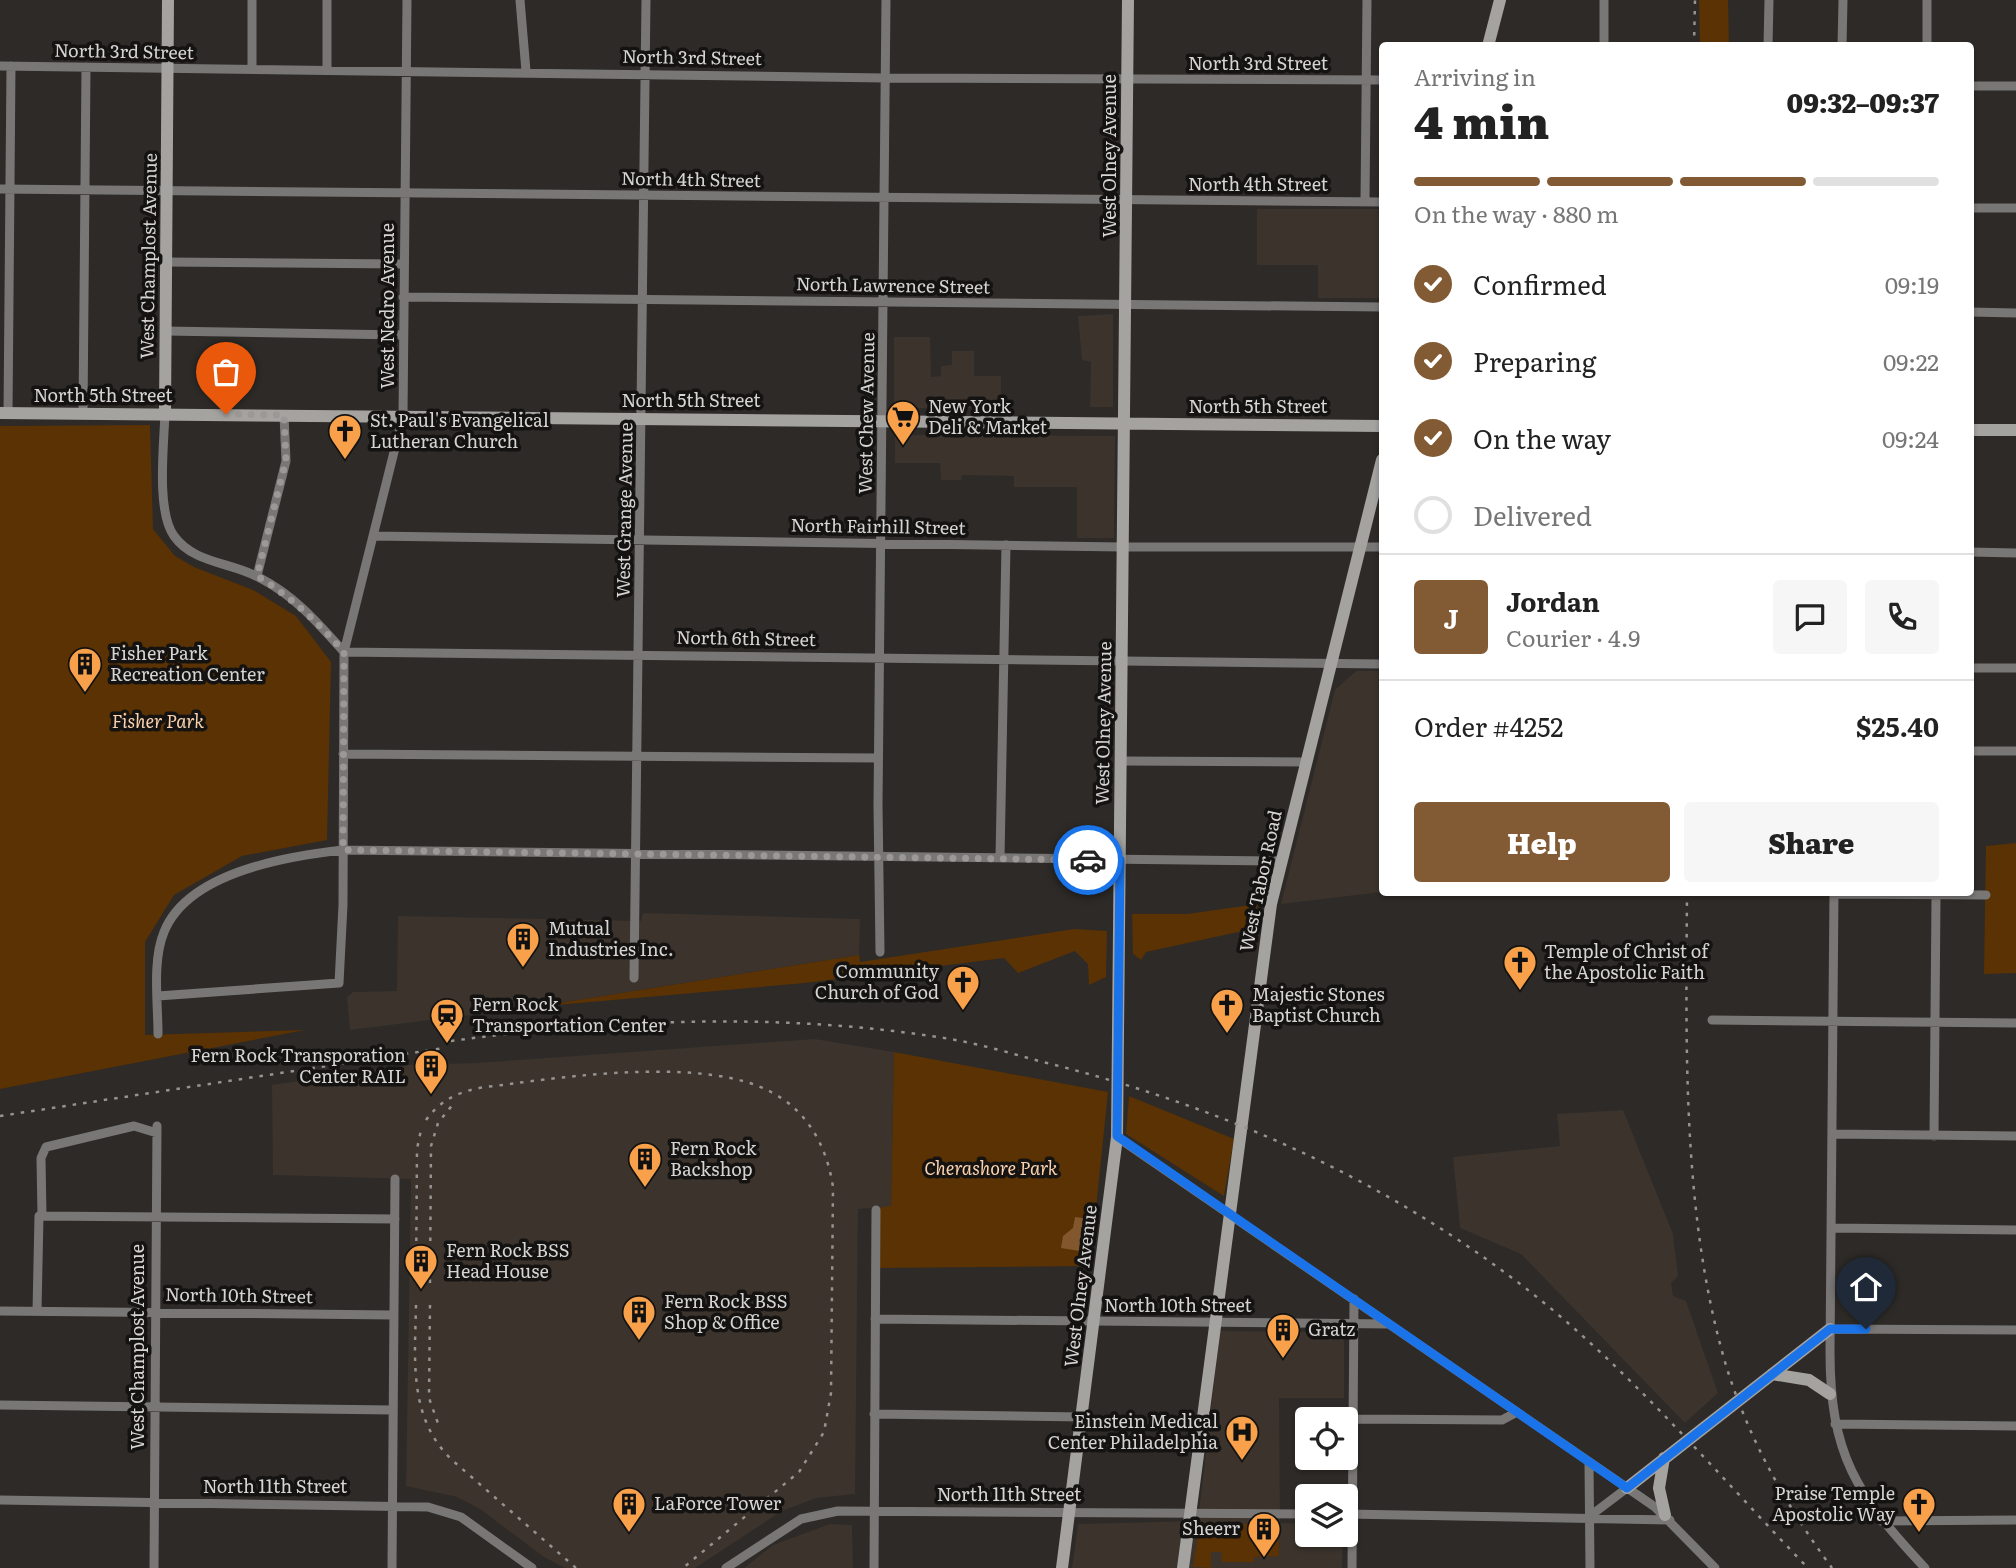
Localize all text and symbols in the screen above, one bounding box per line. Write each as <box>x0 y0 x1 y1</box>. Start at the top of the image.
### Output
street label: North 3rd Street <box>54 36 195 65</box>
street label: North 3rd Street <box>622 42 763 71</box>
street label: North 3rd Street <box>1188 49 1329 76</box>
text: Arriving in <box>1414 59 1536 93</box>
street label: West Olney Avenue <box>1095 74 1122 238</box>
text: 09:32–09:37 <box>1787 82 1939 121</box>
text: 4 min <box>1414 85 1549 153</box>
street label: West Champlost Avenue <box>132 153 163 359</box>
street label: North 4th Street <box>621 164 762 193</box>
street label: North 4th Street <box>1188 170 1329 197</box>
text: On the way · 880 m <box>1414 196 1619 230</box>
street label: West Nedro Avenue <box>373 223 400 389</box>
text: Confirmed <box>1473 264 1607 303</box>
icon: check <box>1414 265 1452 303</box>
text: 09:19 <box>1885 267 1939 301</box>
street label: North Lawrence Street <box>796 269 991 300</box>
street label: West Chew Avenue <box>851 332 880 494</box>
text: Preparing <box>1473 341 1596 380</box>
pin <box>196 342 256 414</box>
icon: check <box>1414 342 1452 380</box>
text: 09:22 <box>1883 344 1939 378</box>
icon: bag <box>207 353 245 391</box>
street label: North 5th Street <box>33 381 173 408</box>
street label: North 5th Street <box>621 386 761 413</box>
place label: New York Deli & Market <box>928 392 1048 440</box>
street label: North 5th Street <box>1188 392 1328 419</box>
supermarket icon: New York Deli & Market <box>884 398 922 447</box>
place label: St. Paul's Evangelical Lutheran Church <box>370 406 549 454</box>
church icon: St. Paul's Evangelical Lutheran Church <box>326 412 364 461</box>
text: On the way <box>1473 418 1611 457</box>
icon: check <box>1414 419 1452 457</box>
text: 09:24 <box>1882 421 1939 455</box>
street label: West Grange Avenue <box>608 422 639 598</box>
text: Delivered <box>1473 495 1592 534</box>
street label: North Fairhill Street <box>790 510 967 541</box>
button: chat <box>1773 580 1847 654</box>
button: phone <box>1865 580 1939 654</box>
text: Jordan <box>1506 581 1600 620</box>
text: J <box>1444 598 1458 637</box>
text: Courier · 4.9 <box>1506 620 1640 654</box>
street label: North 6th Street <box>676 623 817 652</box>
place label: Fisher Park Recreation Center <box>110 639 265 687</box>
street label: West Olney Avenue <box>1088 641 1117 805</box>
building icon: Fisher Park Recreation Center <box>66 645 104 694</box>
text: Order #4252 <box>1414 706 1563 745</box>
text: $25.40 <box>1856 706 1939 745</box>
park label: Fisher Park <box>112 707 204 734</box>
button: Help <box>1414 802 1670 882</box>
button: Share <box>1684 802 1939 882</box>
street label: West Tabor Road <box>1231 807 1288 954</box>
courier <box>1053 825 1123 895</box>
icon: car <box>1069 841 1107 879</box>
place label: Mutual Industries Inc. <box>548 914 674 962</box>
building icon: Mutual Industries Inc. <box>504 920 542 969</box>
place label: Temple of Christ of the Apostolic Faith <box>1544 937 1710 985</box>
church icon: Temple of Christ of the Apostolic Faith <box>1501 943 1539 992</box>
place label: Community Church of God <box>815 957 940 1005</box>
church icon: Community Church of God <box>944 963 982 1012</box>
place label: Majestic Stones Baptist Church <box>1252 980 1385 1028</box>
church icon: Majestic Stones Baptist Church <box>1208 986 1246 1035</box>
place label: Fern Rock Transportation Center <box>472 990 667 1038</box>
station icon: Fern Rock Transportation Center <box>428 996 466 1045</box>
place label: Fern Rock Transporation Center RAIL <box>191 1041 406 1089</box>
building icon: Fern Rock Transporation Center RAIL <box>412 1047 450 1096</box>
place label: Fern Rock Backshop <box>670 1134 757 1182</box>
building icon: Fern Rock Backshop <box>626 1140 664 1189</box>
park label: Cherashore Park <box>924 1154 1058 1181</box>
street label: West Olney Avenue <box>1056 1203 1103 1369</box>
place label: Fern Rock BSS Head House <box>446 1236 569 1284</box>
building icon: Fern Rock BSS Head House <box>402 1242 440 1291</box>
street label: West Champlost Avenue <box>123 1244 150 1450</box>
pin <box>1836 1257 1896 1329</box>
icon: home <box>1847 1268 1885 1306</box>
street label: North 10th Street <box>165 1280 314 1309</box>
place label: Fern Rock BSS Shop & Office <box>664 1287 787 1335</box>
street label: North 10th Street <box>1104 1291 1253 1318</box>
building icon: Fern Rock BSS Shop & Office <box>620 1293 658 1342</box>
building icon: Gratz <box>1264 1311 1302 1360</box>
place label: Gratz <box>1308 1315 1355 1342</box>
place label: Einstein Medical Center Philadelphia <box>1048 1407 1218 1455</box>
map controls <box>1295 1407 1358 1547</box>
button: locate <box>1295 1407 1358 1470</box>
hospital icon: Einstein Medical Center Philadelphia <box>1223 1413 1261 1462</box>
street label: North 11th Street <box>203 1472 348 1499</box>
place label: Praise Temple Apostolic Way <box>1772 1479 1896 1527</box>
street label: North 11th Street <box>937 1480 1082 1507</box>
button: layers <box>1295 1484 1358 1547</box>
building icon: LaForce Tower <box>610 1485 648 1534</box>
church icon: Praise Temple Apostolic Way <box>1900 1485 1938 1534</box>
place label: LaForce Tower <box>654 1489 782 1516</box>
building icon: Sheerr <box>1245 1510 1283 1559</box>
place label: Sheerr <box>1182 1514 1240 1541</box>

